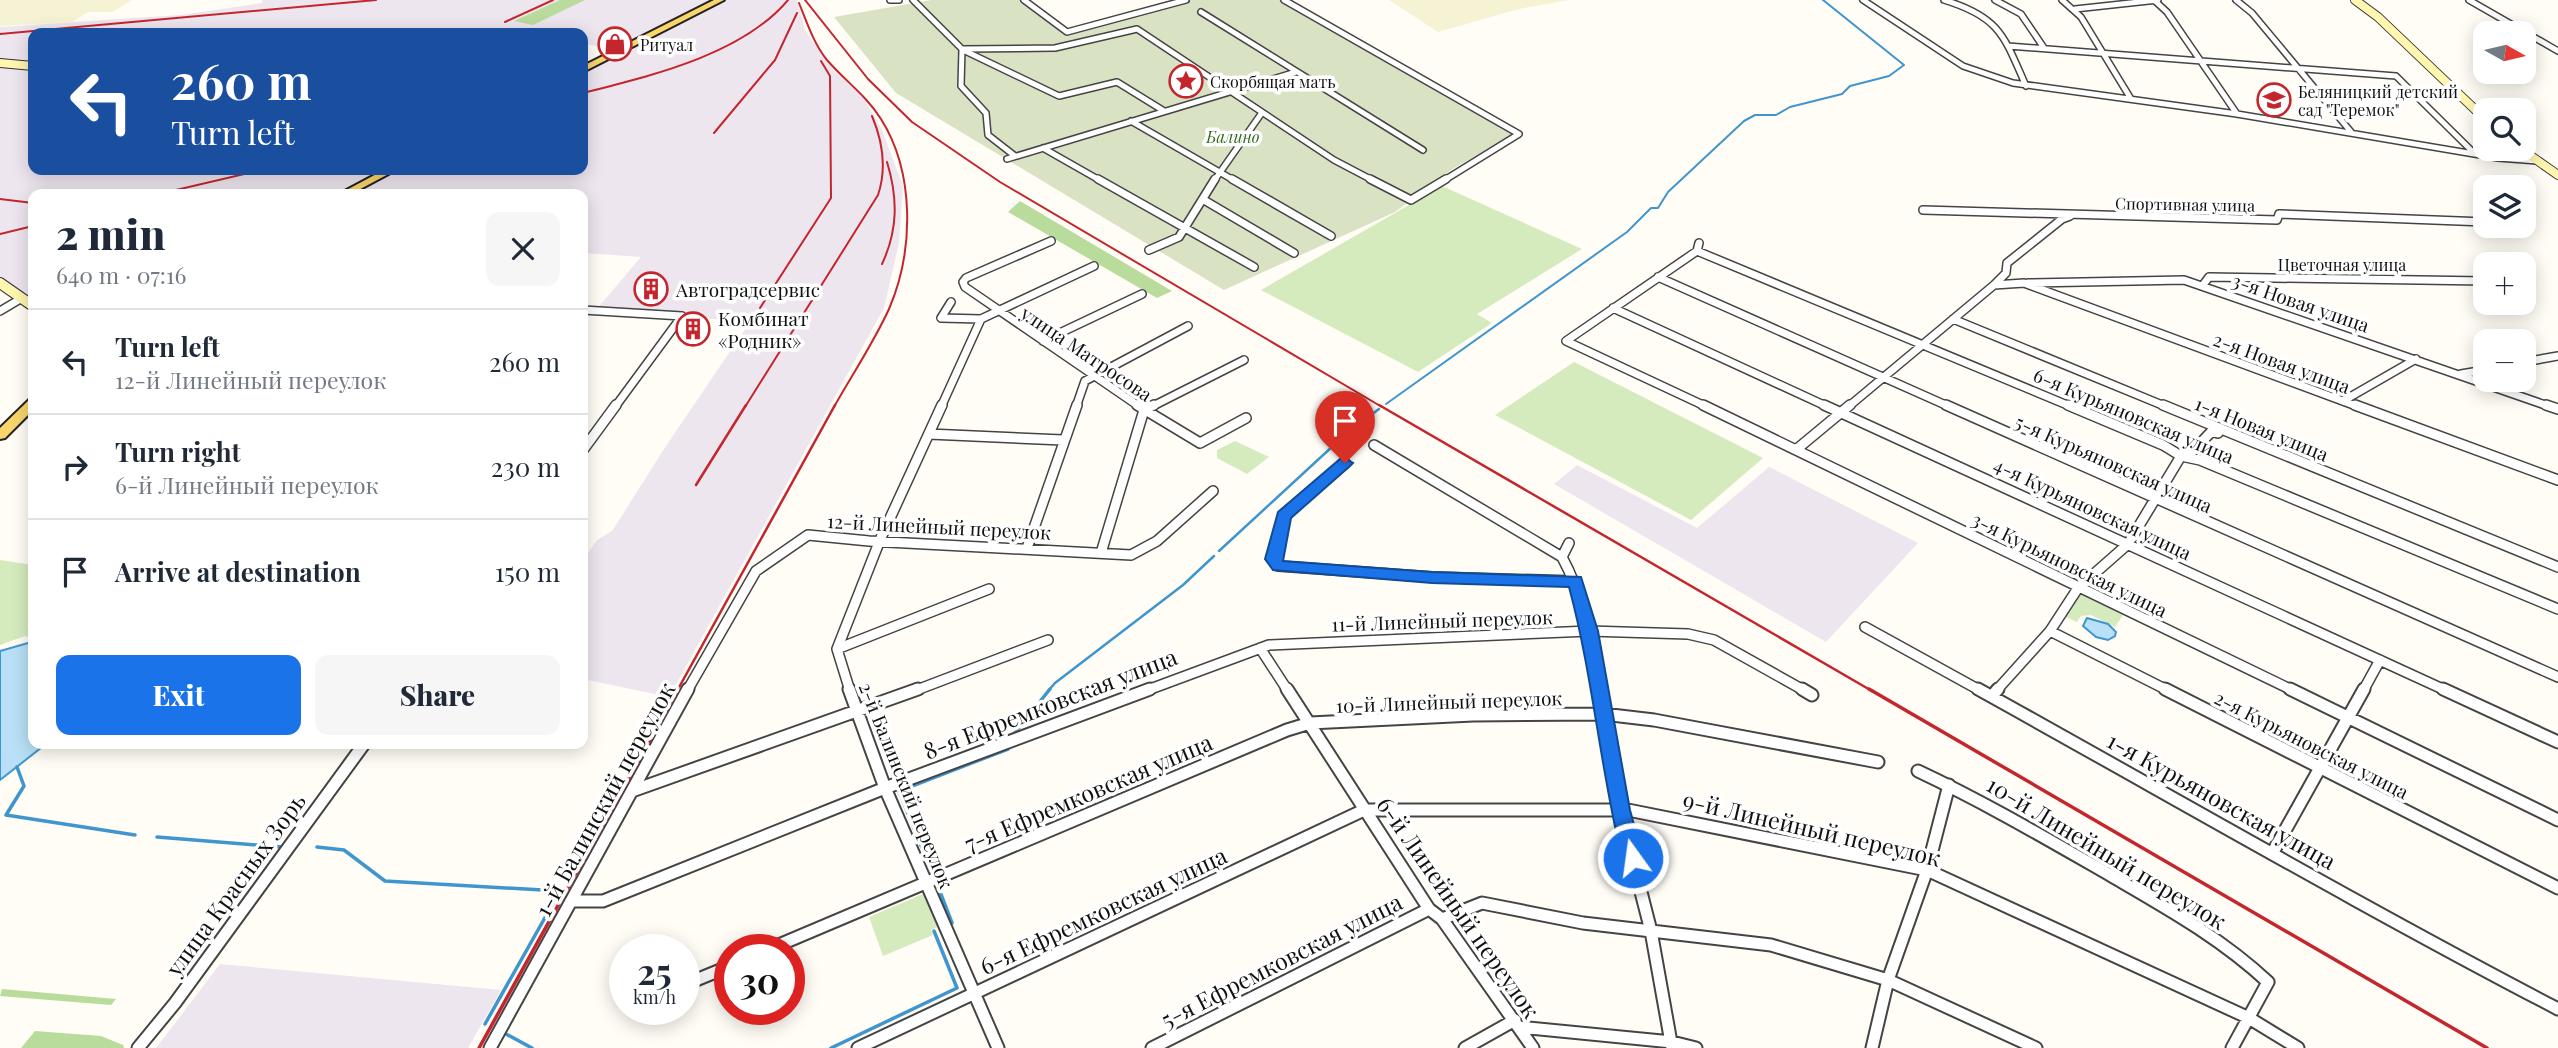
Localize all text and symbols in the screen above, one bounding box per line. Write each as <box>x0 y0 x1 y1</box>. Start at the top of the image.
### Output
north arrow <box>2473 21 2536 84</box>
map controls <box>2473 21 2536 392</box>
shop icon: Ритуал <box>596 25 634 63</box>
place label: Ритуал <box>640 34 693 55</box>
text: 260 m <box>171 47 311 112</box>
icon: left <box>56 56 147 147</box>
place icon: Скорбящая мать <box>1167 62 1205 100</box>
place label: Скорбящая мать <box>1210 71 1336 92</box>
school or university icon: Беляницкий детский сад "Теремок" <box>2255 81 2293 119</box>
place label: Беляницкий детский сад "Теремок" <box>2298 81 2458 120</box>
button: search <box>2473 98 2536 161</box>
text: Turn left <box>171 110 295 153</box>
park label: Балино <box>1205 126 1260 147</box>
button: layers <box>2473 175 2536 238</box>
street label: Спортивная улица <box>2115 192 2255 216</box>
text: 2 min <box>56 205 165 261</box>
button: close <box>486 212 560 286</box>
button: + <box>2473 252 2536 315</box>
street label: Цветочная улица <box>2278 254 2406 275</box>
text: 640 m · 07:16 <box>56 259 186 290</box>
street label: 3-я Новая улица <box>2229 266 2374 338</box>
building icon: Автоградсервис <box>632 270 670 308</box>
place label: Автоградсервис <box>675 276 820 302</box>
street label: улица Матросова <box>1015 299 1158 407</box>
place label: Комбинат «Родник» <box>718 305 808 353</box>
building icon: Комбинат «Родник» <box>674 310 712 348</box>
street label: 2-я Новая улица <box>2210 325 2355 399</box>
text: Turn left <box>115 329 220 364</box>
button: − <box>2473 329 2536 392</box>
icon: left <box>56 343 94 381</box>
text: 260 m <box>489 344 560 379</box>
street label: 6-я Курьяновская улица <box>2030 361 2239 469</box>
text: 12-й Линейный переулок <box>115 364 386 395</box>
street label: 1-я Новая улица <box>2191 389 2333 467</box>
pin <box>1315 391 1375 463</box>
icon: arrive <box>1326 402 1364 440</box>
street label: 5-я Курьяновская улица <box>2011 408 2217 518</box>
text: Turn right <box>115 434 241 469</box>
icon: right <box>56 448 94 486</box>
text: 230 m <box>491 449 560 484</box>
street label: 4-я Курьяновская улица <box>1990 451 2196 565</box>
text: 6-й Линейный переулок <box>115 469 379 500</box>
street label: 3-я Курьяновская улица <box>1968 505 2172 623</box>
street label: 12-й Линейный переулок <box>826 507 1052 545</box>
icon: arrive <box>56 553 94 591</box>
text: Arrive at destination <box>115 554 361 589</box>
text: 150 m <box>495 554 560 589</box>
street label: 11-й Линейный переулок <box>1331 603 1553 637</box>
street label: 8-я Ефремковская улица <box>919 640 1182 766</box>
button: Exit <box>56 655 301 735</box>
button: Share <box>315 655 560 735</box>
street label: 1-й Балинский переулок <box>527 676 681 922</box>
street label: 2-й Балинский переулок <box>854 678 960 892</box>
street label: 10-й Линейный переулок <box>1335 684 1563 718</box>
street label: 2-я Курьяновская улица <box>2210 684 2414 805</box>
street label: 1-я Курьяновская улица <box>2102 724 2342 876</box>
street label: 7-я Ефремковская улица <box>959 726 1217 858</box>
street label: 10-й Линейный переулок <box>1982 768 2232 936</box>
street label: 9-й Линейный переулок <box>1680 783 1944 873</box>
street label: улица Красных Зорь <box>158 786 312 983</box>
street label: 6-й Линейный переулок <box>1371 790 1547 1024</box>
position arrow <box>1596 821 1670 895</box>
street label: 6-я Ефремковская улица <box>975 839 1232 981</box>
street label: 5-я Ефремковская улица <box>1155 885 1407 1034</box>
speed limit sign: 30 <box>714 934 805 1025</box>
text: 25 <box>637 947 672 994</box>
text: km/h <box>633 985 676 1009</box>

